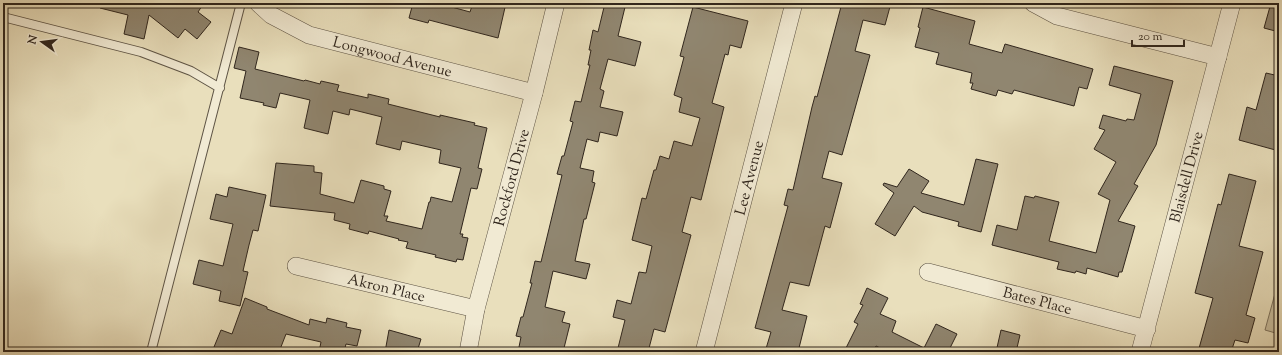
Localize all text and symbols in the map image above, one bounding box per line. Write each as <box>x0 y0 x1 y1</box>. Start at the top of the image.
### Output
north arrow <box>22 22 62 62</box>
scale bar <box>1132 22 1184 48</box>
text: 20 m <box>1138 28 1163 46</box>
text: N <box>24 33 42 47</box>
street label: Longwood Avenue <box>330 33 454 83</box>
street label: Rockford Drive <box>490 127 536 229</box>
street label: Blaisdell Drive <box>1166 129 1210 225</box>
street label: Lee Avenue <box>731 138 770 218</box>
street label: Akron Place <box>345 270 427 308</box>
street label: Bates Place <box>1000 283 1074 321</box>

